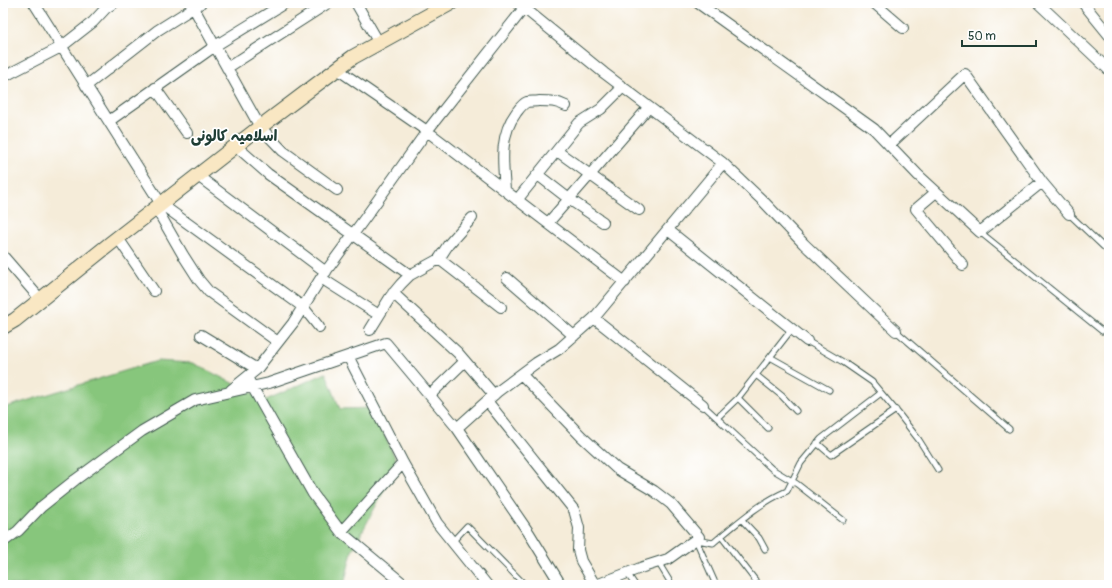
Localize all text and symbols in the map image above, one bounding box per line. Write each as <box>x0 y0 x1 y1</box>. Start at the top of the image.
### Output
scale bar <box>962 22 1036 48</box>
text: 50 m <box>968 29 996 44</box>
district label: اسلامیہ کالونی <box>191 127 277 146</box>

